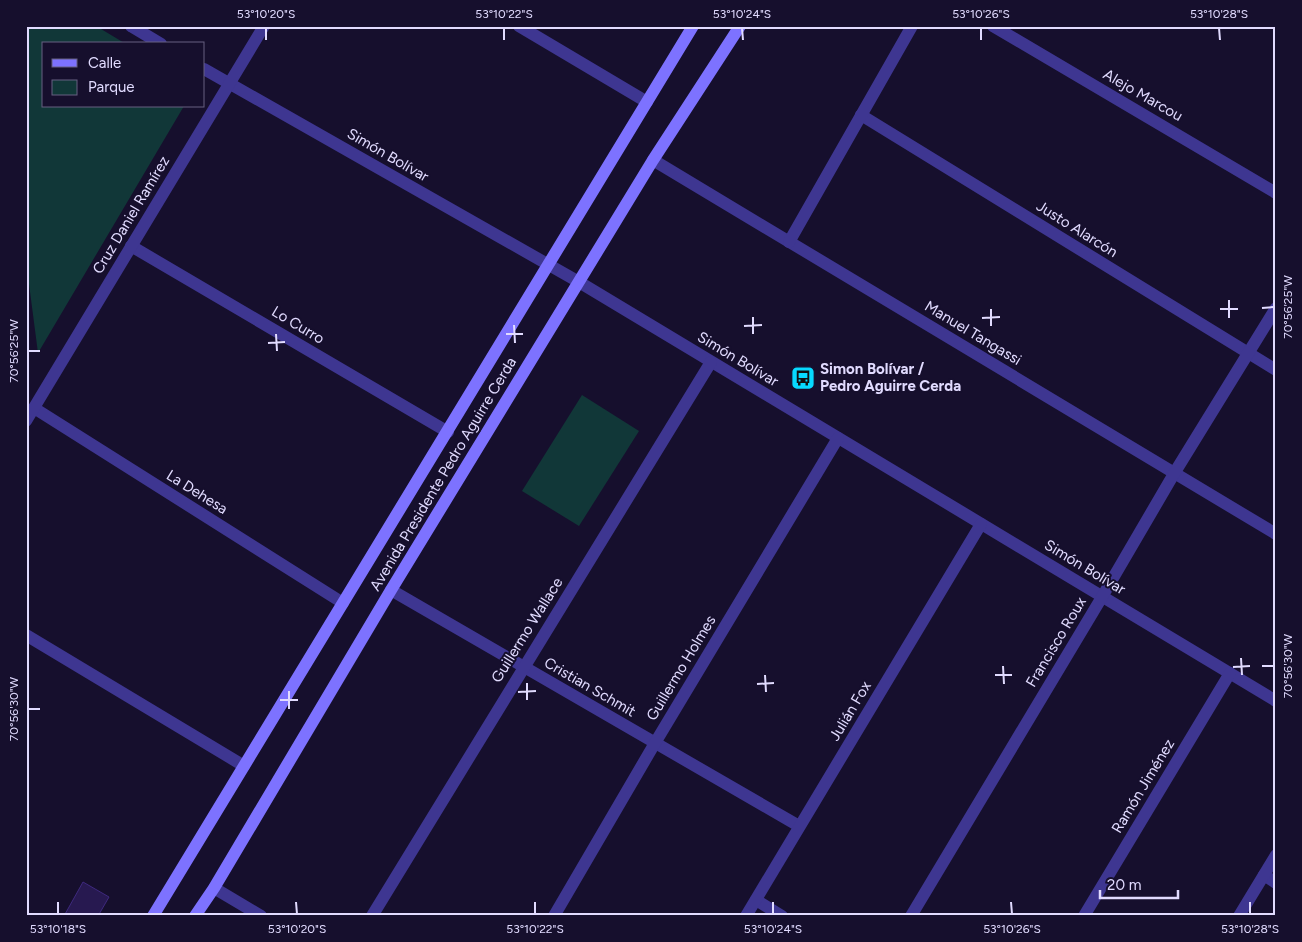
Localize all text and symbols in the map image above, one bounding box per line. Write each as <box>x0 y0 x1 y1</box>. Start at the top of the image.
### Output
text: 53°10'20"S <box>237 7 295 21</box>
text: 53°10'22"S <box>475 7 533 21</box>
text: 53°10'24"S <box>713 7 771 21</box>
text: 53°10'26"S <box>952 7 1010 21</box>
text: 53°10'28"S <box>1190 7 1248 21</box>
legend <box>42 42 205 108</box>
text: Calle <box>88 54 121 72</box>
street label: Alejo Marcou <box>1100 65 1186 125</box>
text: Parque <box>88 78 135 96</box>
street label: Simón Bolívar <box>344 124 432 186</box>
street label: Cruz Daniel Ramírez <box>89 153 173 277</box>
street label: Justo Alarcón <box>1033 197 1121 261</box>
text: 70°56'25"W <box>1281 275 1295 339</box>
street label: Manuel Tangassi <box>921 297 1025 369</box>
street label: Lo Curro <box>268 302 328 348</box>
text: 70°56'25"W <box>7 319 21 383</box>
street label: Simón Bolívar <box>694 328 782 390</box>
street label: Avenida Presidente Pedro Aguirre Cerda <box>366 354 520 594</box>
place label: Simon Bolívar / Pedro Aguirre Cerda <box>820 360 961 395</box>
bus stop icon: Simon Bolívar / Pedro Aguirre Cerda <box>790 365 816 391</box>
street label: La Dehesa <box>163 466 231 518</box>
street label: Simón Bolívar <box>1041 536 1129 598</box>
street label: Guillermo Wallace <box>487 574 567 686</box>
street label: Francisco Roux <box>1022 594 1090 690</box>
street label: Guillermo Holmes <box>643 612 719 724</box>
text: 70°56'30"W <box>1281 633 1295 698</box>
street label: Cristian Schmit <box>541 653 639 721</box>
text: 70°56'30"W <box>7 676 21 741</box>
street label: Julián Fox <box>825 678 875 744</box>
street label: Ramón Jiménez <box>1108 736 1178 836</box>
scale bar <box>1100 867 1177 899</box>
text: 20 m <box>1107 876 1141 894</box>
text: 53°10'18"S <box>30 922 86 936</box>
text: 53°10'20"S <box>268 922 326 936</box>
text: 53°10'22"S <box>506 922 564 936</box>
text: 53°10'24"S <box>744 922 802 936</box>
text: 53°10'26"S <box>983 922 1041 936</box>
text: 53°10'28"S <box>1221 922 1279 936</box>

